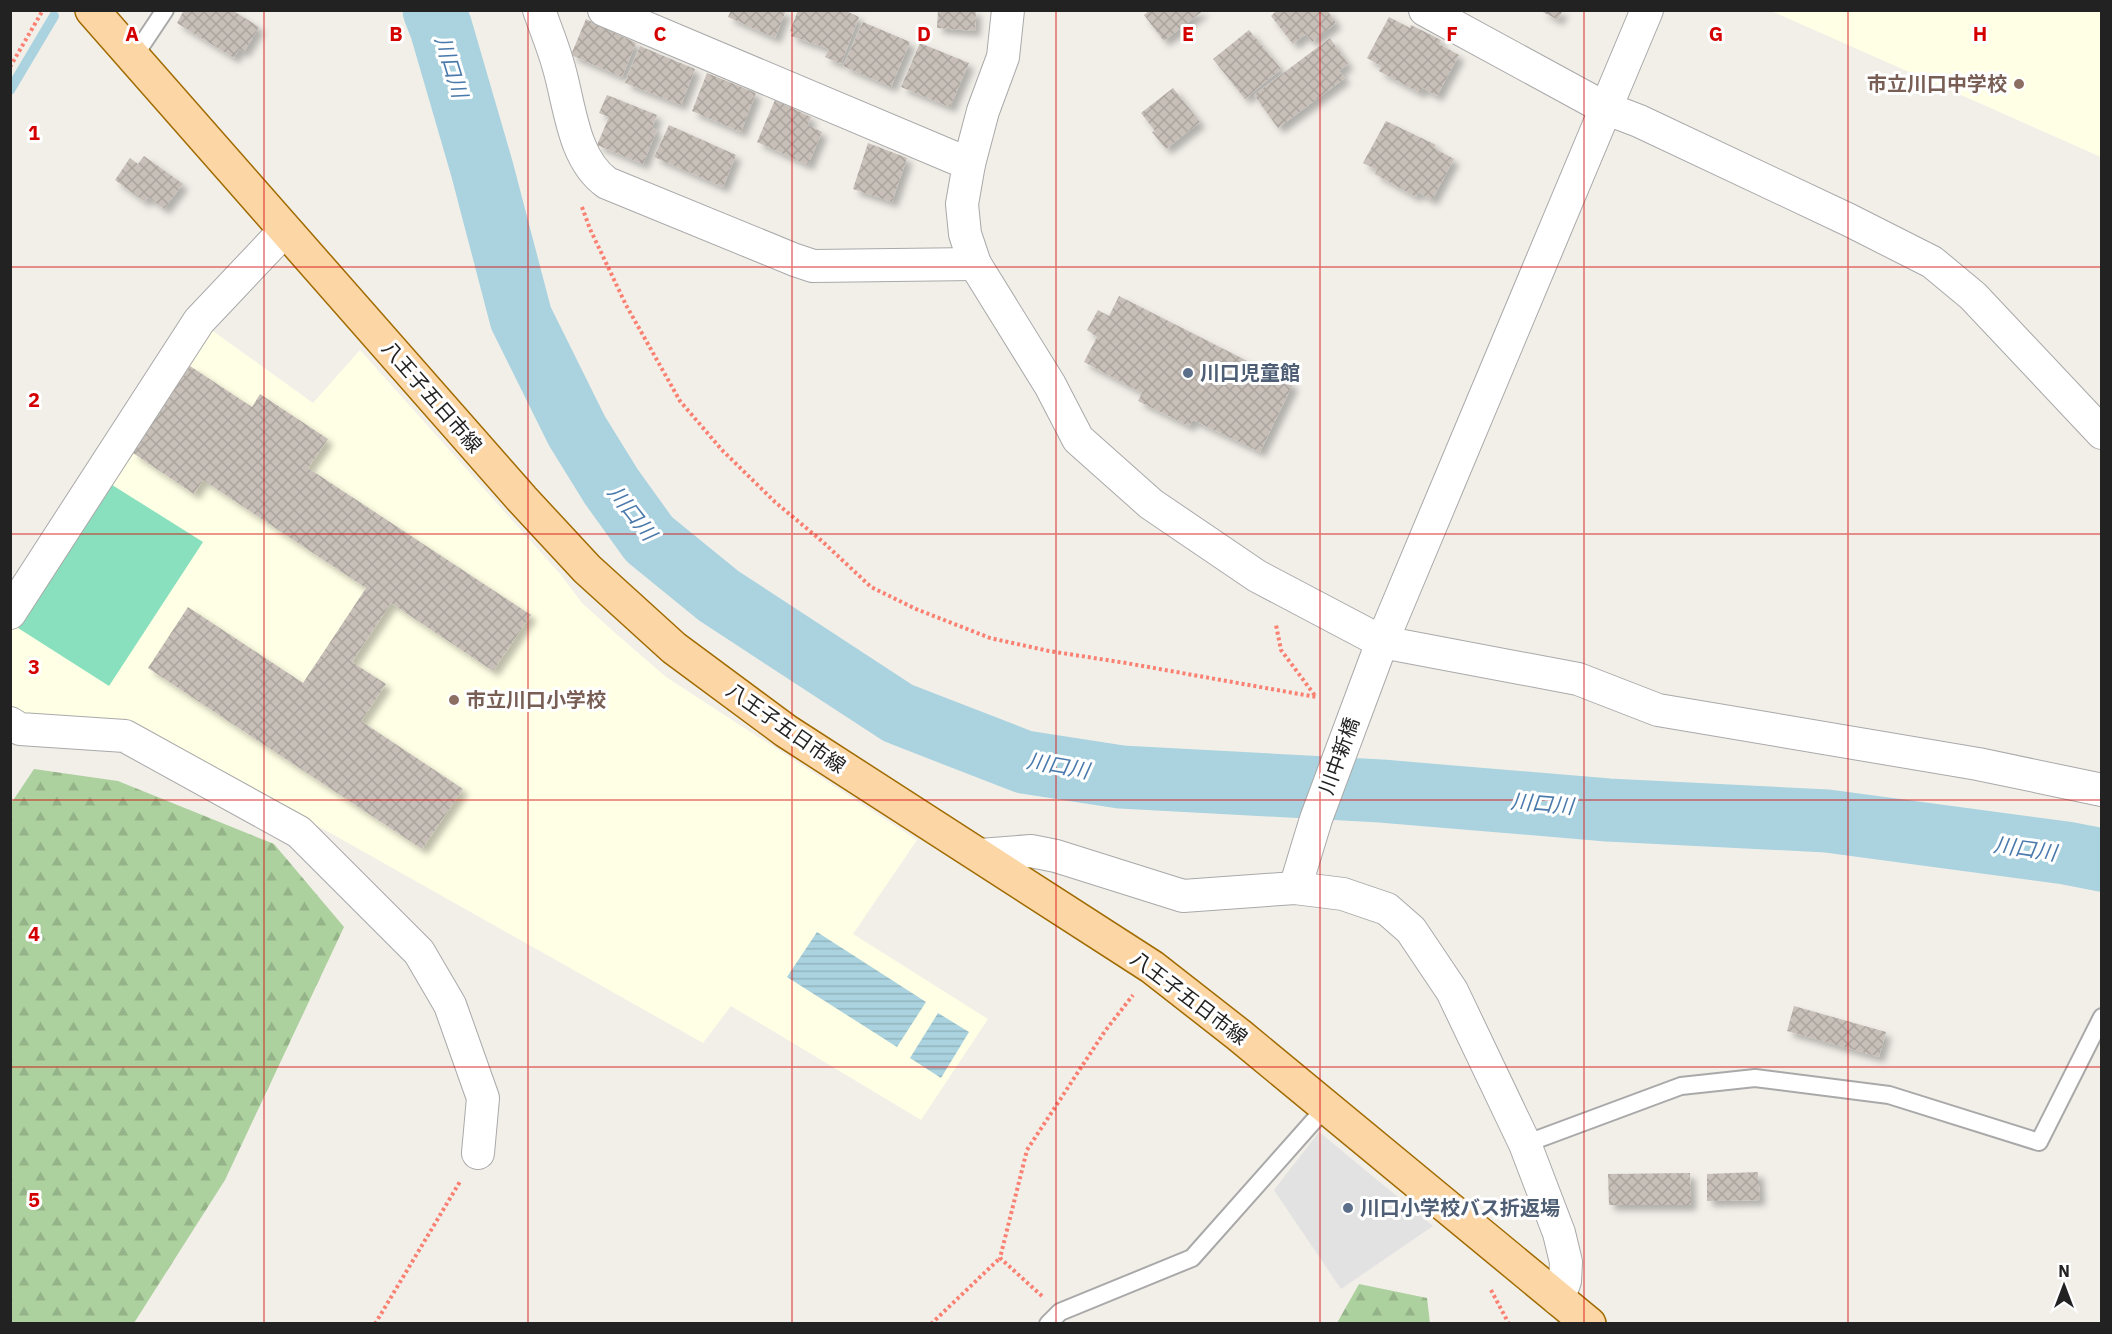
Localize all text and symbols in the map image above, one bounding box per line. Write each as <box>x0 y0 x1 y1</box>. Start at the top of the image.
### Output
text: A <box>125 20 139 47</box>
text: B <box>389 20 403 47</box>
text: C <box>653 20 667 47</box>
text: D <box>917 20 931 47</box>
text: E <box>1182 20 1194 47</box>
text: F <box>1446 20 1458 47</box>
text: G <box>1709 20 1723 47</box>
text: H <box>1973 20 1987 47</box>
water label: 川口川 <box>429 32 475 103</box>
place label: 市立川口中学校 <box>1867 70 2007 97</box>
marker: 市立川口中学校 <box>2012 77 2026 91</box>
text: 1 <box>28 119 40 146</box>
street label: 八王子五日市線 <box>376 335 488 458</box>
place label: 川口児童館 <box>1200 359 1300 386</box>
marker: 川口児童館 <box>1181 366 1195 380</box>
text: 2 <box>28 386 40 413</box>
water label: 川口川 <box>602 479 664 547</box>
text: 3 <box>28 653 40 680</box>
street label: 八王子五日市線 <box>721 676 851 779</box>
place label: 市立川口小学校 <box>466 686 606 713</box>
marker: 市立川口小学校 <box>447 693 461 707</box>
street label: 川中新橋 <box>1312 714 1365 798</box>
water label: 川口川 <box>1025 746 1094 785</box>
water label: 川口川 <box>1509 786 1577 820</box>
water label: 川口川 <box>1992 830 2060 867</box>
text: 4 <box>28 920 40 947</box>
street label: 八王子五日市線 <box>1125 945 1253 1051</box>
text: 5 <box>28 1186 40 1213</box>
place label: 川口小学校バス折返場 <box>1360 1194 1560 1221</box>
marker: 川口小学校バス折返場 <box>1341 1201 1355 1215</box>
north arrow <box>2034 1256 2094 1316</box>
text: N <box>2058 1261 2070 1281</box>

